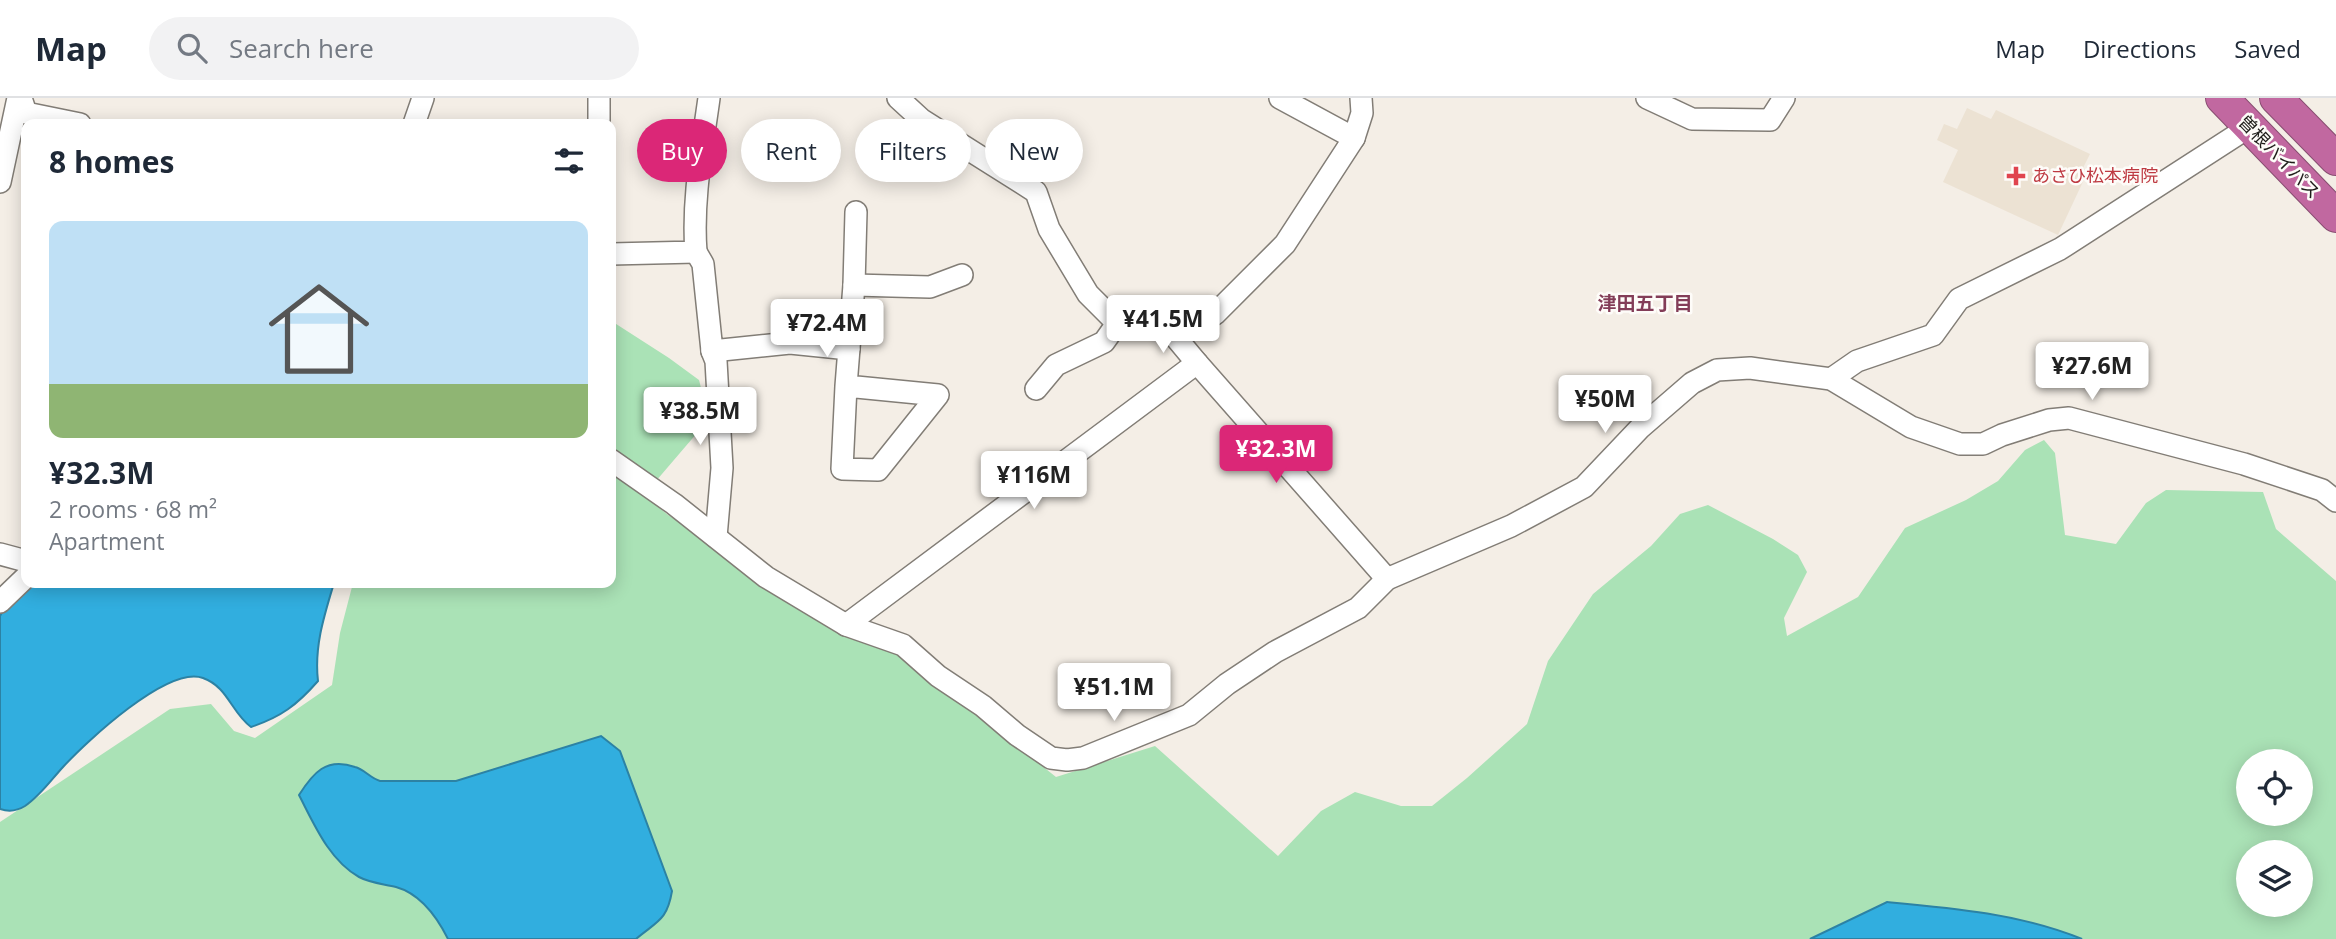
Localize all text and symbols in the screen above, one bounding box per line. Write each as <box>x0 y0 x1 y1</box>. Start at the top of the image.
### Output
search box <box>149 17 639 80</box>
text: Map <box>35 26 107 71</box>
icon: search <box>173 29 211 67</box>
text: Search here <box>229 30 374 66</box>
text: Map <box>1995 32 2045 65</box>
text: Directions <box>2083 32 2196 65</box>
text: Saved <box>2234 32 2301 65</box>
street label: 曽根バイパス <box>2234 109 2326 203</box>
chip: Buy <box>637 119 727 182</box>
chip: Rent <box>741 119 841 182</box>
chip: Filters <box>855 119 971 182</box>
chip: New <box>985 119 1083 182</box>
text: 8 homes <box>49 141 174 182</box>
icon: filters <box>550 142 588 180</box>
place label: あさひ松本病院 <box>2032 163 2158 187</box>
marker: あさひ松本病院 <box>2006 166 2026 186</box>
icon: home <box>256 266 382 392</box>
district label: 津田五丁目 <box>1597 290 1693 316</box>
pin: ¥41.5M <box>1106 296 1220 355</box>
pin: ¥72.4M <box>770 300 884 359</box>
text: ¥41.5M <box>1123 302 1203 334</box>
text: ¥72.4M <box>787 306 867 338</box>
pin: ¥27.6M <box>2035 342 2149 402</box>
text: ¥27.6M <box>2052 349 2132 381</box>
pin: ¥50M <box>1564 376 1646 435</box>
text: ¥50M <box>1574 382 1636 414</box>
pin: ¥38.5M <box>643 388 757 447</box>
text: ¥38.5M <box>660 394 740 426</box>
pin: ¥32.3M <box>1219 426 1333 485</box>
text: ¥32.3M <box>1236 432 1316 464</box>
text: ¥32.3M <box>49 452 154 493</box>
pin: ¥116M <box>985 452 1083 511</box>
text: ¥116M <box>997 458 1071 490</box>
text: 2 rooms · 68 m² <box>49 493 217 525</box>
text: Apartment <box>49 525 165 557</box>
pin: ¥51.1M <box>1057 664 1171 723</box>
text: ¥51.1M <box>1074 670 1154 702</box>
map controls <box>2236 749 2313 917</box>
button: locate <box>2236 749 2313 826</box>
button: layers <box>2236 840 2313 917</box>

